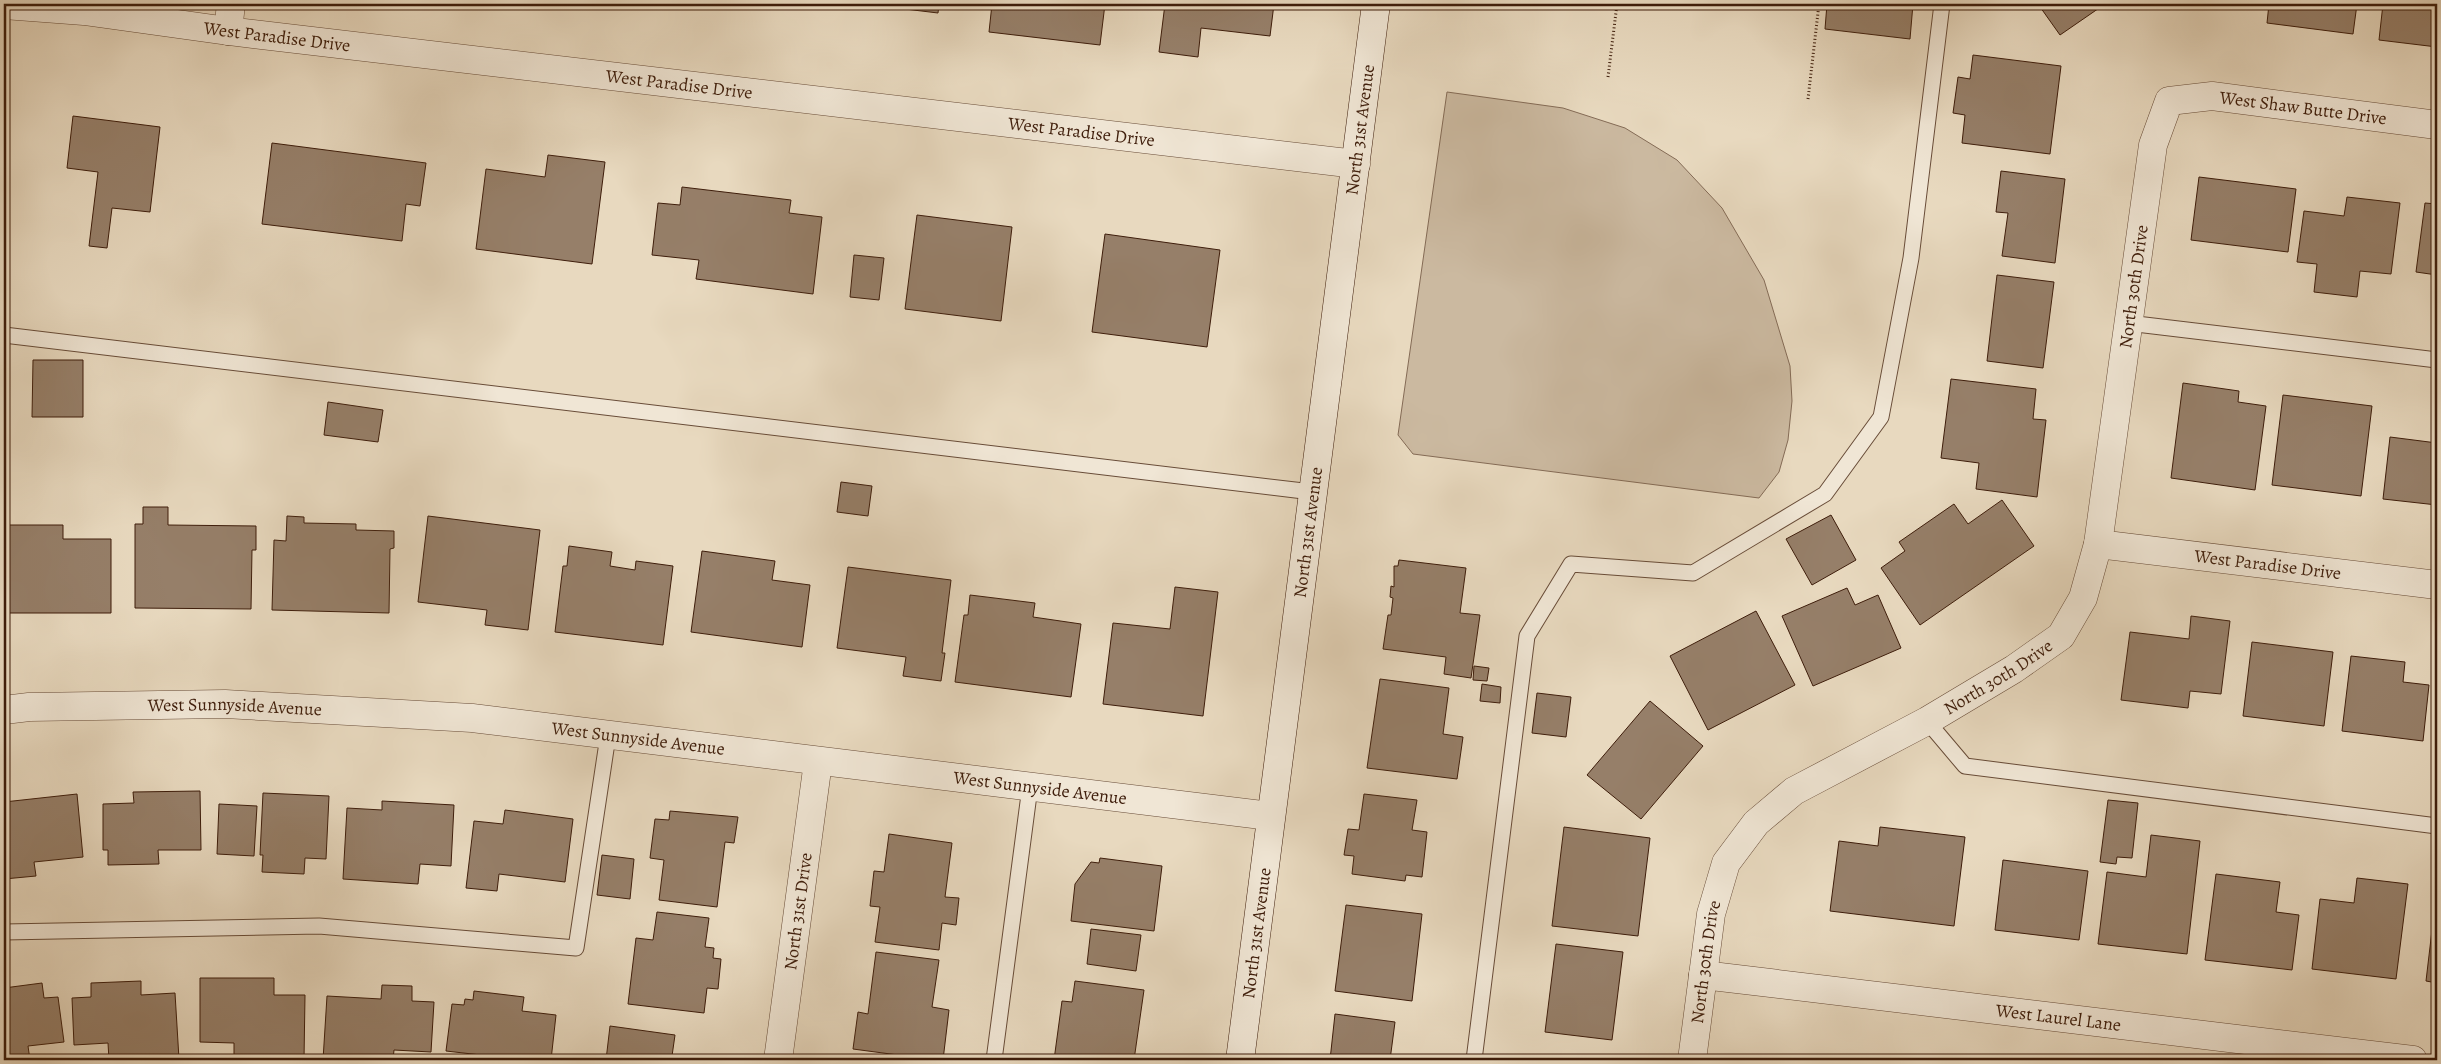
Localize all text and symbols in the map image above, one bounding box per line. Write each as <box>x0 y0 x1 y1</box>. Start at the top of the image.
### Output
street label: West Paradise Drive <box>201 16 352 57</box>
street label: North 31st Avenue <box>1339 63 1380 197</box>
street label: West Paradise Drive <box>604 64 754 105</box>
street label: West Shaw Butte Drive <box>2217 85 2388 130</box>
street label: West Paradise Drive <box>1006 111 1156 152</box>
street label: North 30th Drive <box>2113 223 2154 350</box>
street label: North 31st Avenue <box>1288 465 1328 599</box>
street label: West Paradise Drive <box>2192 544 2342 585</box>
street label: North 30th Drive <box>1939 634 2057 720</box>
street label: West Sunnyside Avenue <box>146 692 323 721</box>
street label: West Sunnyside Avenue <box>549 716 726 761</box>
street label: West Sunnyside Avenue <box>951 765 1128 810</box>
street label: North 31st Drive <box>778 851 818 972</box>
street label: North 31st Avenue <box>1236 866 1277 1000</box>
street label: North 30th Drive <box>1685 897 1726 1025</box>
street label: West Laurel Lane <box>1994 998 2122 1037</box>

